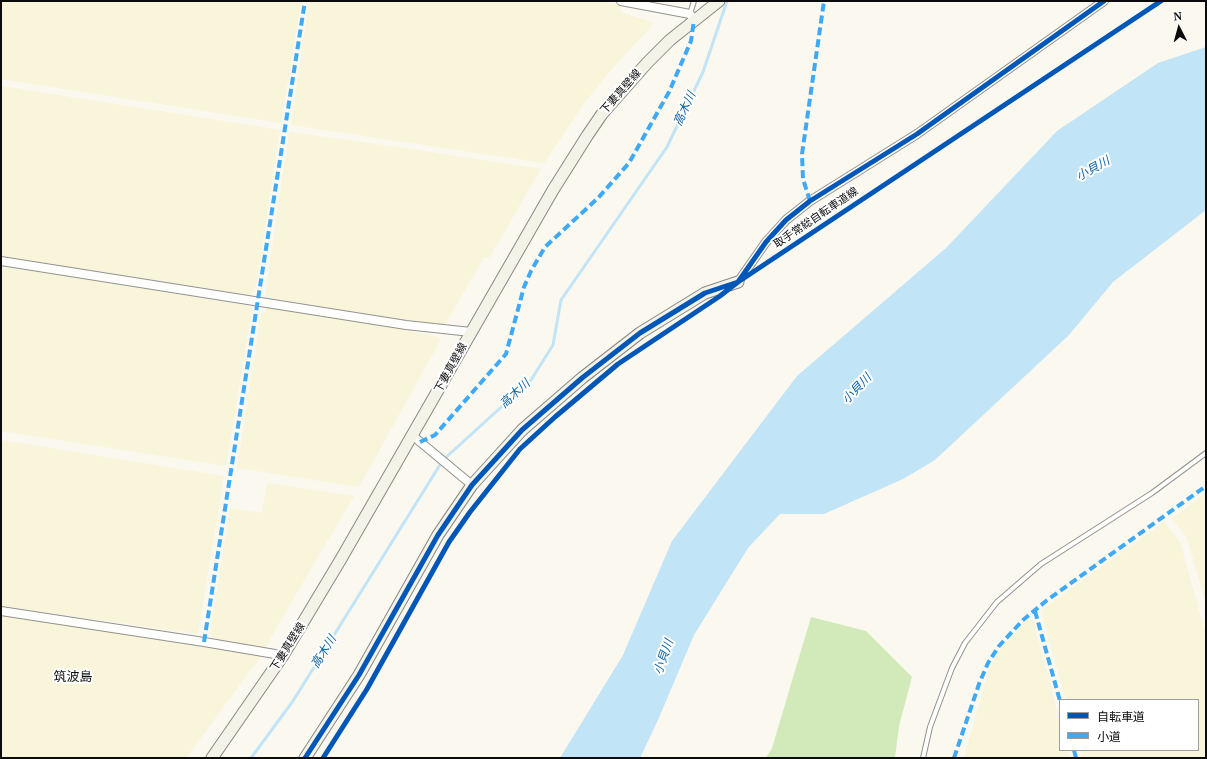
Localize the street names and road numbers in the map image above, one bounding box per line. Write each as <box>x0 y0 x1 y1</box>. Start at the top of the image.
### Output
street label: 下妻真壁線 <box>598 67 644 117</box>
street label: 取手常総自転車道線 <box>771 185 861 251</box>
street label: 下妻真壁線 <box>432 341 470 395</box>
street label: 下妻真壁線 <box>268 620 308 674</box>

